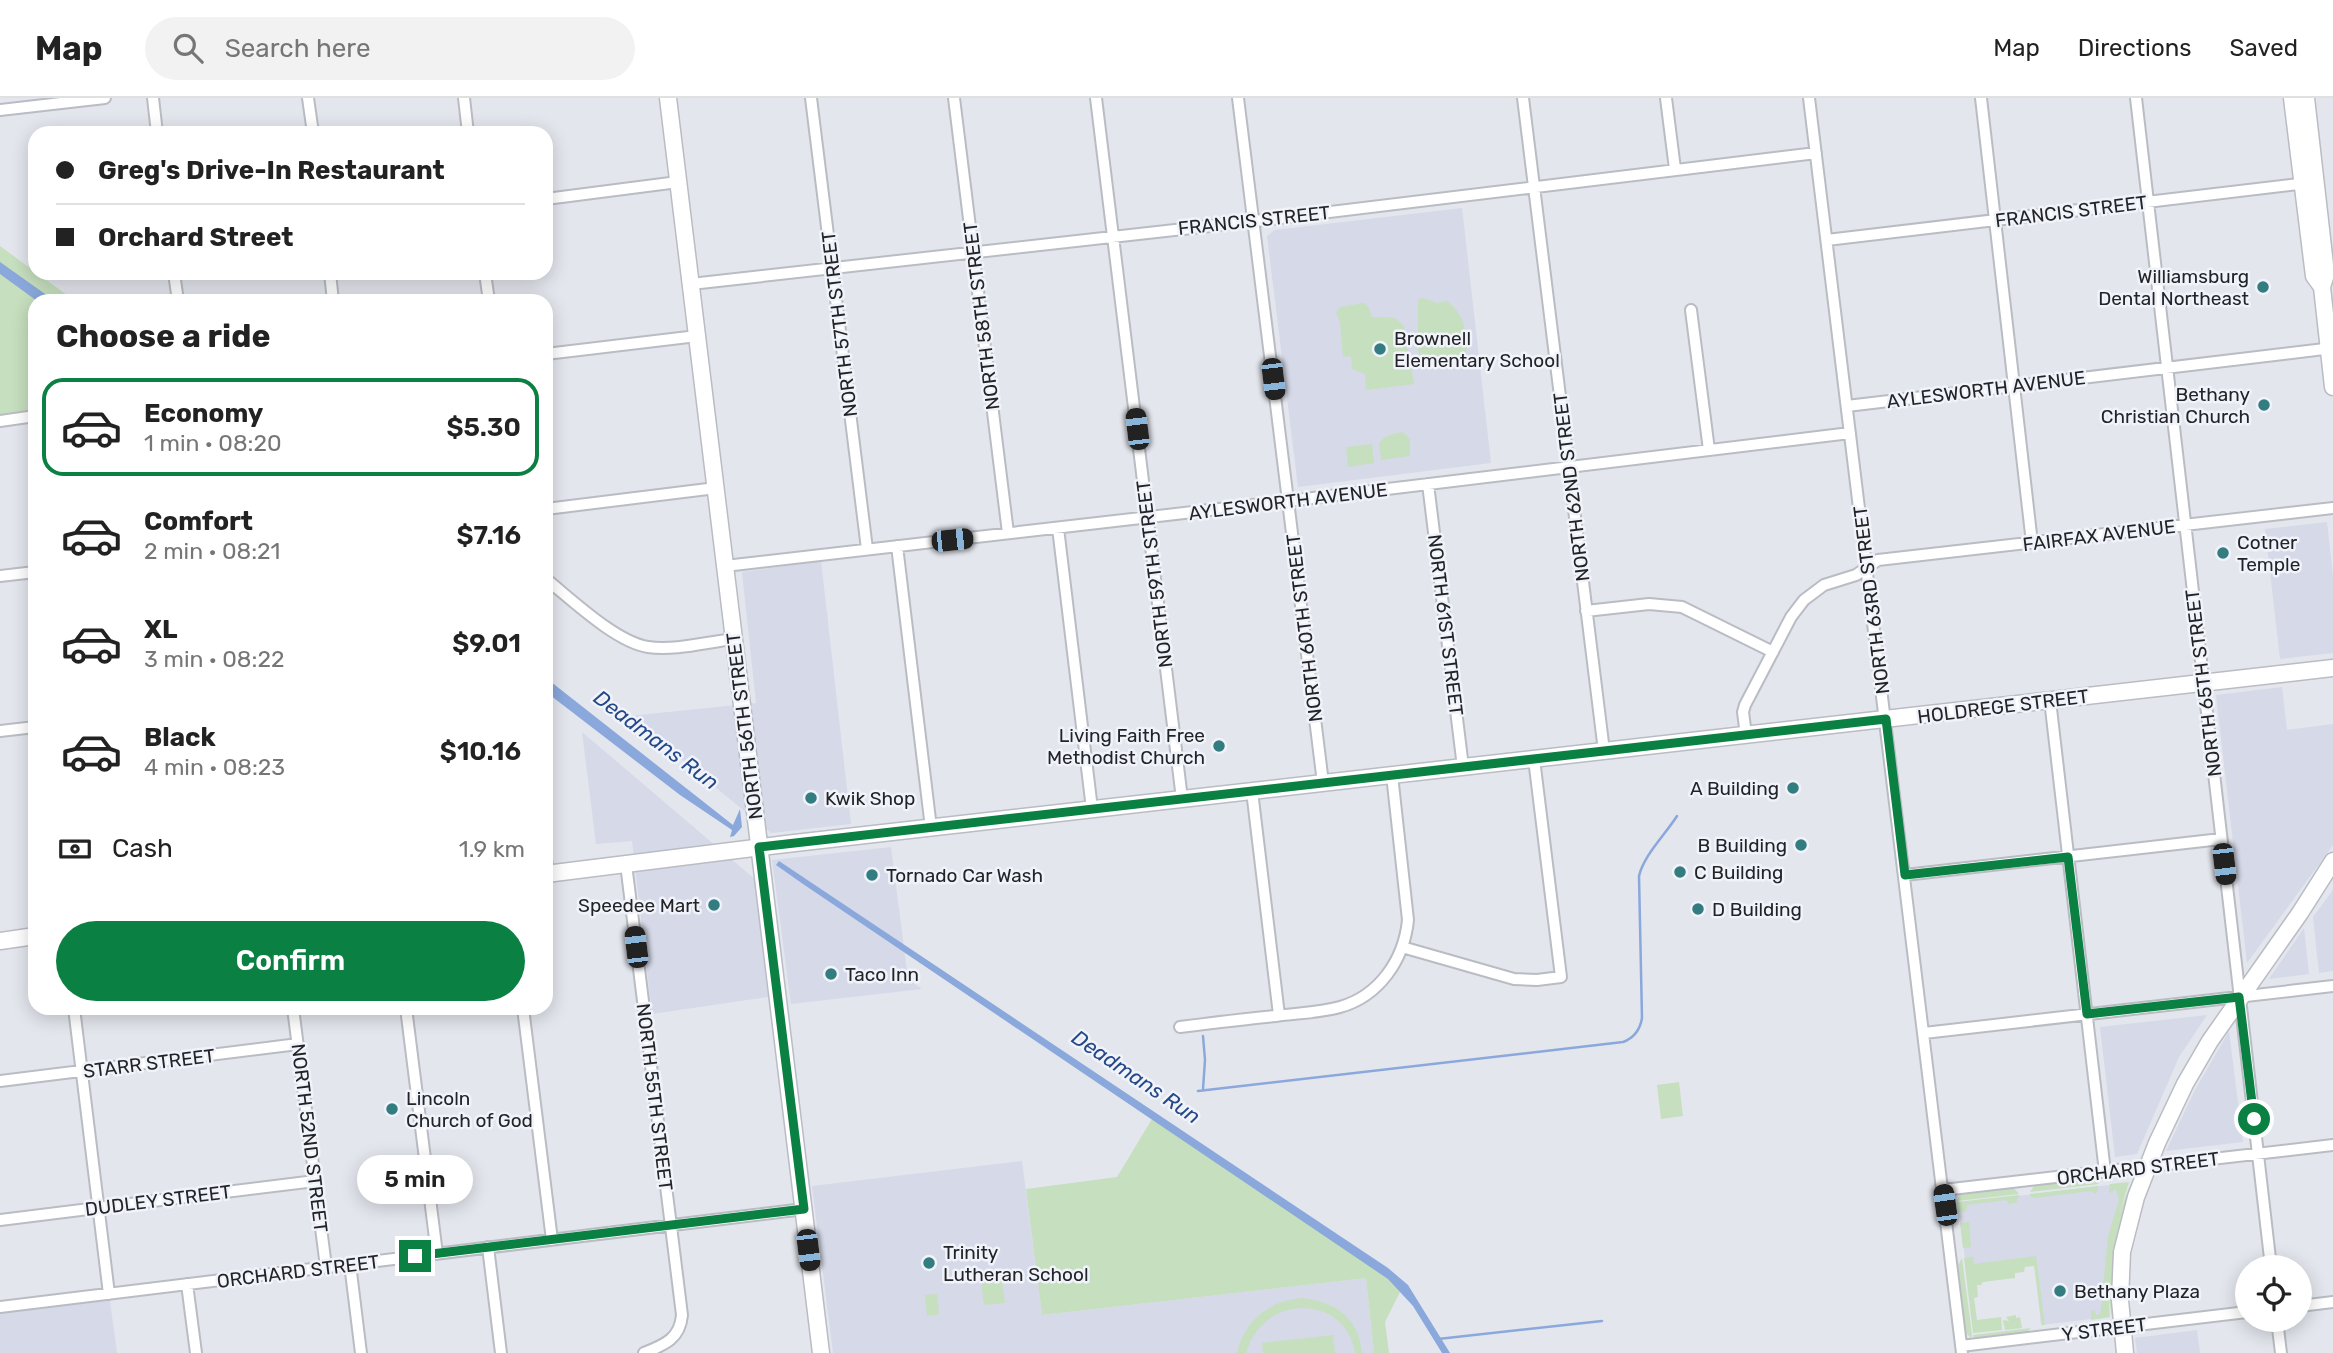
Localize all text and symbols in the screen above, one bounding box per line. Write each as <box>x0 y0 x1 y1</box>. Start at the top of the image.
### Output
search box <box>145 17 635 80</box>
text: Map <box>35 29 103 68</box>
icon: search <box>169 29 207 67</box>
text: Search here <box>225 33 370 64</box>
text: Map <box>1993 34 2040 62</box>
text: Directions <box>2078 34 2191 62</box>
text: Saved <box>2229 34 2298 62</box>
text: Greg's Drive-In Restaurant <box>98 155 445 186</box>
street label: FRANCIS STREET <box>1994 191 2148 232</box>
street label: FRANCIS STREET <box>1177 201 1331 240</box>
street label: NORTH 58TH STREET <box>959 221 1004 411</box>
text: Orchard Street <box>98 222 293 253</box>
street label: NORTH 57TH STREET <box>817 230 862 418</box>
place label: Williamsburg Dental Northeast <box>2098 265 2250 310</box>
marker: Williamsburg Dental Northeast <box>2255 279 2271 295</box>
text: Choose a ride <box>56 317 270 355</box>
place label: Brownell Elementary School <box>1394 327 1560 372</box>
marker: Brownell Elementary School <box>1372 341 1388 357</box>
car <box>1261 357 1286 401</box>
street label: AYLESWORTH AVENUE <box>1885 366 2087 413</box>
place label: Bethany Christian Church <box>2101 383 2250 428</box>
street label: NORTH 62ND STREET <box>1548 391 1595 583</box>
icon: car <box>60 396 123 459</box>
marker: Bethany Christian Church <box>2256 397 2272 413</box>
text: Economy <box>144 398 263 429</box>
car <box>1125 407 1150 451</box>
text: $5.30 <box>446 412 521 443</box>
text: 1 min · 08:20 <box>144 429 282 457</box>
street label: AYLESWORTH AVENUE <box>1187 478 1389 525</box>
street label: NORTH 59TH STREET <box>1132 479 1177 669</box>
icon: car <box>60 504 123 567</box>
street label: NORTH 63RD STREET <box>1849 504 1894 696</box>
text: Comfort <box>144 506 253 537</box>
street label: FAIRFAX AVENUE <box>2021 515 2177 556</box>
text: $7.16 <box>456 520 521 551</box>
car <box>931 527 974 553</box>
place label: Cotner Temple <box>2237 531 2300 576</box>
street label: NORTH 60TH STREET <box>1282 533 1327 723</box>
street label: NORTH 61ST STREET <box>1423 533 1468 717</box>
text: 2 min · 08:21 <box>144 537 280 565</box>
marker: Cotner Temple <box>2215 545 2231 561</box>
street label: NORTH 65TH STREET <box>2181 588 2226 778</box>
icon: car <box>60 612 123 675</box>
text: XL <box>144 614 177 645</box>
text: $9.01 <box>452 628 521 659</box>
street label: NORTH 56TH STREET <box>722 631 767 821</box>
text: 3 min · 08:22 <box>144 645 284 673</box>
water label: Deadmans Run <box>589 685 724 795</box>
street label: HOLDREGE STREET <box>1916 685 2090 728</box>
icon: car <box>60 720 123 783</box>
text: Black <box>144 722 216 753</box>
place label: Living Faith Free Methodist Church <box>1047 724 1205 769</box>
text: $10.16 <box>440 736 521 767</box>
marker: Living Faith Free Methodist Church <box>1211 738 1227 754</box>
text: 4 min · 08:23 <box>144 753 285 781</box>
place label: A Building <box>1690 777 1779 800</box>
marker: A Building <box>1785 780 1801 796</box>
place label: Kwik Shop <box>825 787 915 810</box>
marker: Kwik Shop <box>803 790 819 806</box>
icon: cash <box>56 830 94 868</box>
text: Cash <box>112 833 173 864</box>
place label: B Building <box>1698 834 1787 857</box>
text: 1.9 km <box>459 835 525 863</box>
marker: B Building <box>1793 837 1809 853</box>
car <box>2212 842 2237 886</box>
place label: C Building <box>1694 861 1783 884</box>
place label: Tornado Car Wash <box>886 864 1043 887</box>
marker: C Building <box>1672 864 1688 880</box>
marker: Tornado Car Wash <box>864 867 880 883</box>
place label: Speedee Mart <box>578 894 701 917</box>
marker: Speedee Mart <box>706 897 722 913</box>
place label: D Building <box>1712 898 1802 921</box>
marker: D Building <box>1690 901 1706 917</box>
button: Confirm <box>56 921 525 1001</box>
car <box>624 925 649 969</box>
place label: Taco Inn <box>845 963 919 986</box>
marker: Taco Inn <box>823 966 839 982</box>
street label: NORTH 55TH STREET <box>632 1002 677 1192</box>
water label: Deadmans Run <box>1067 1024 1205 1129</box>
street label: NORTH 52ND STREET <box>287 1042 333 1234</box>
street label: STARR STREET <box>82 1044 216 1083</box>
place label: Lincoln Church of God <box>406 1087 533 1132</box>
marker: Lincoln Church of God <box>384 1101 400 1117</box>
route start <box>2238 1103 2270 1135</box>
street label: ORCHARD STREET <box>2055 1147 2221 1190</box>
callout: 5 min <box>357 1154 473 1204</box>
text: 5 min <box>384 1165 446 1193</box>
street label: DUDLEY STREET <box>84 1180 233 1221</box>
car <box>1932 1183 1959 1227</box>
car <box>796 1228 821 1272</box>
route end <box>399 1240 431 1272</box>
place label: Trinity Lutheran School <box>943 1241 1089 1286</box>
street label: ORCHARD STREET <box>215 1250 381 1293</box>
marker: Trinity Lutheran School <box>921 1255 937 1271</box>
map controls <box>2235 1255 2312 1332</box>
button: locate <box>2235 1255 2312 1332</box>
place label: Bethany Plaza <box>2074 1280 2200 1303</box>
marker: Bethany Plaza <box>2052 1283 2068 1299</box>
street label: Y STREET <box>2060 1313 2148 1346</box>

